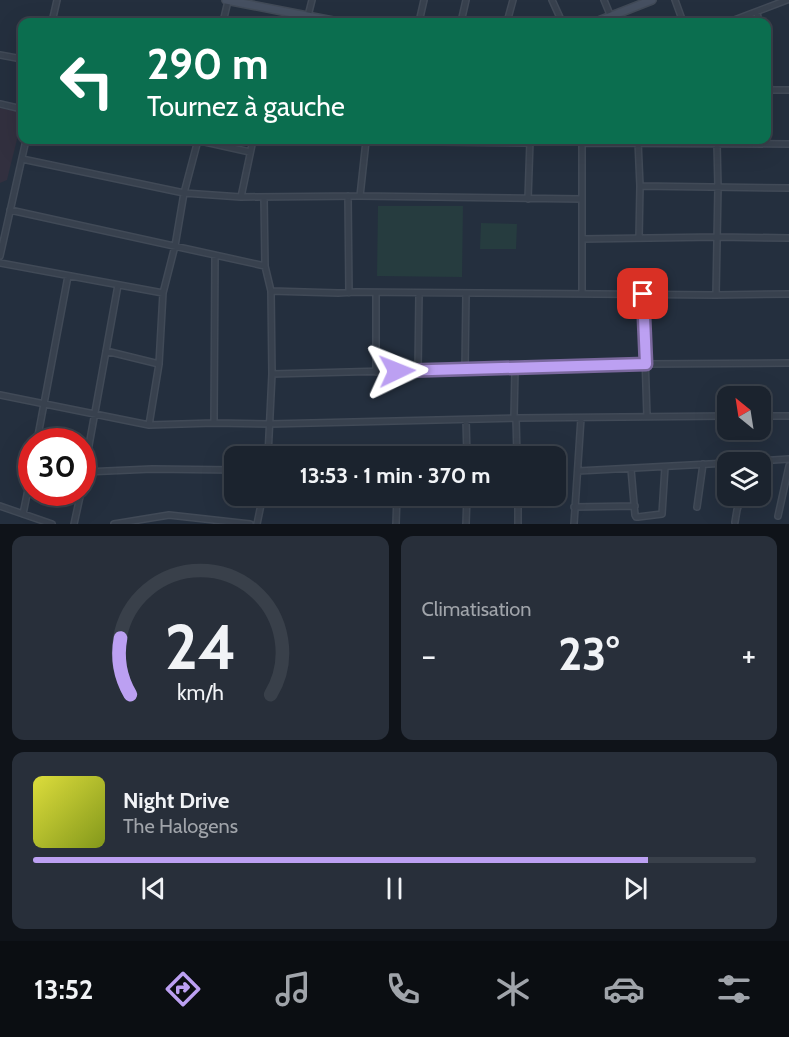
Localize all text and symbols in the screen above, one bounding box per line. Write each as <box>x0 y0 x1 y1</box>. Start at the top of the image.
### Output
text: 290 m <box>147 38 268 90</box>
icon: left <box>48 42 126 120</box>
text: Tournez à gauche <box>147 90 345 123</box>
pin <box>617 268 668 319</box>
icon: arrive <box>626 277 659 310</box>
position arrow <box>365 339 429 403</box>
north arrow <box>717 386 771 440</box>
map controls <box>717 386 771 506</box>
speed limit sign: 30 <box>18 428 96 506</box>
button: layers <box>717 452 771 506</box>
text: 13:53 · 1 min · 370 m <box>300 462 490 489</box>
text: Climatisation <box>422 597 532 621</box>
text: 24 <box>164 609 236 685</box>
text: 23° <box>558 627 619 681</box>
text: − <box>422 635 436 675</box>
text: + <box>741 635 756 675</box>
text: km/h <box>177 679 224 705</box>
text: Night Drive <box>123 787 229 814</box>
text: The Halogens <box>123 814 238 838</box>
icon: previous <box>137 872 170 905</box>
icon: pause <box>378 872 411 905</box>
icon: next <box>619 872 652 905</box>
icon: directions <box>162 968 204 1010</box>
icon: music <box>272 968 314 1010</box>
icon: phone <box>382 968 424 1010</box>
icon: climate <box>492 968 534 1010</box>
icon: car <box>603 968 645 1010</box>
icon: filters <box>713 968 755 1010</box>
text: 13:52 <box>34 973 93 1006</box>

